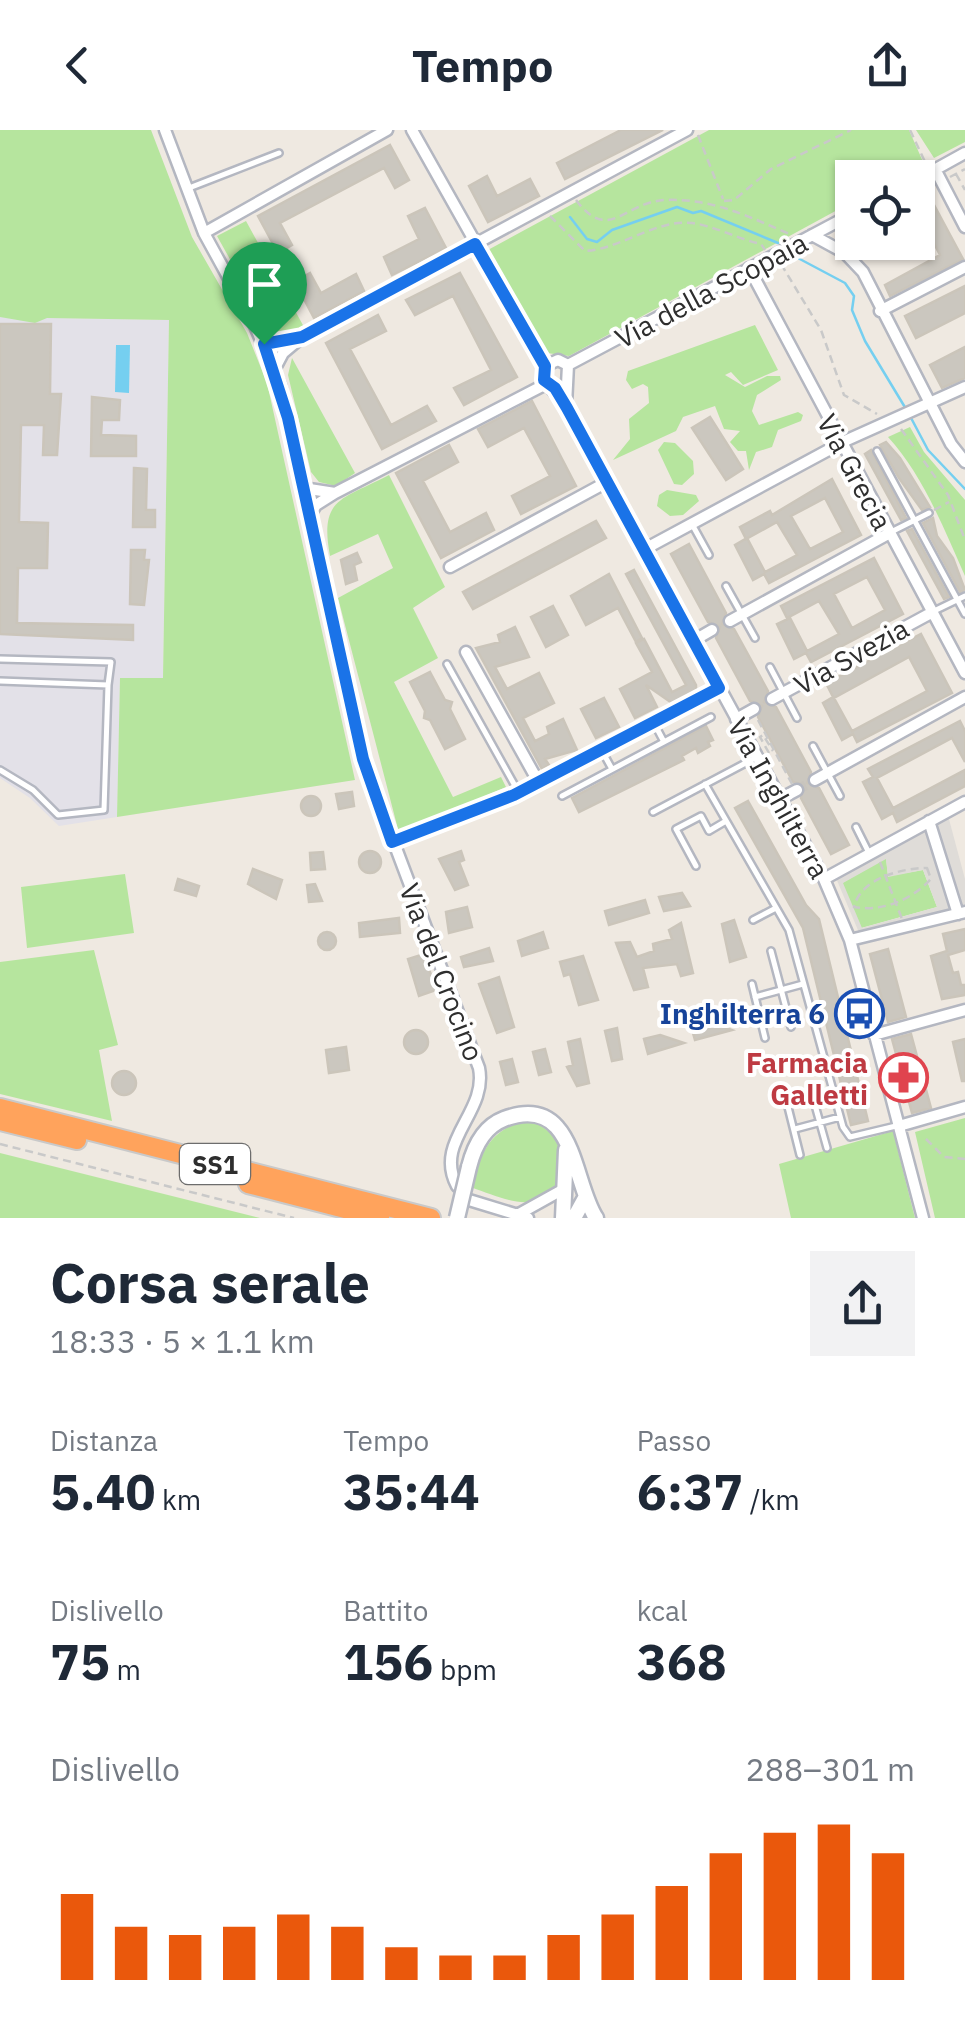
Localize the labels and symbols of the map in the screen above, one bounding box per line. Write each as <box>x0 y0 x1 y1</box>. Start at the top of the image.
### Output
street label: Via della Scopaia <box>608 224 814 356</box>
pin <box>222 242 307 345</box>
street label: Via Grecia <box>809 407 901 537</box>
street label: Via Svezia <box>787 609 915 703</box>
street label: Via Inghilterra <box>720 711 838 885</box>
street label: Via del Crocino <box>391 878 493 1066</box>
bus stop icon: Inghilterra 6 <box>834 987 886 1039</box>
place label: Inghilterra 6 <box>660 995 825 1032</box>
place label: Farmacia Galletti <box>746 1044 868 1113</box>
pharmacy icon: Farmacia Galletti <box>877 1052 929 1104</box>
road number: SS1 <box>180 1144 250 1184</box>

